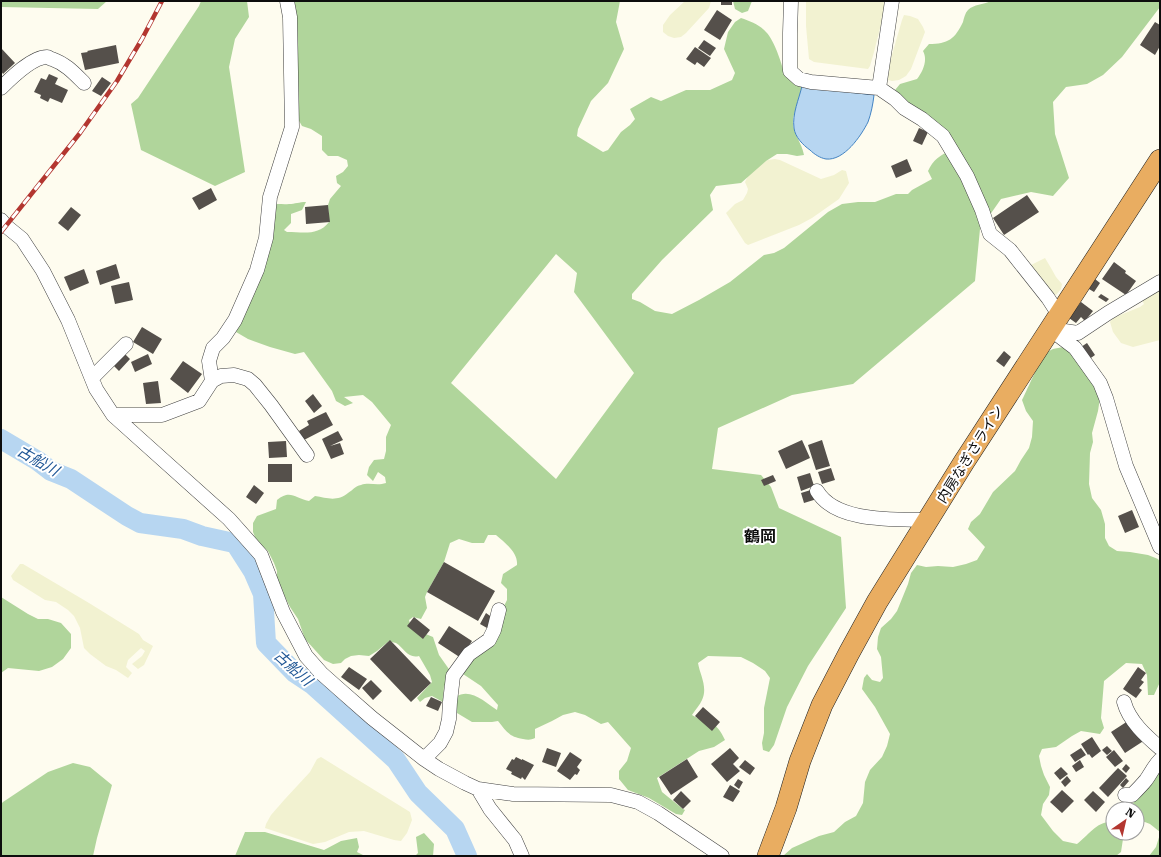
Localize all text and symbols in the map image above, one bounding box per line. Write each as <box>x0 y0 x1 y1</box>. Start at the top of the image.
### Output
street label: 内房なぎさライン <box>934 402 1006 506</box>
water label: 古船川 <box>14 442 64 481</box>
district label: 鶴岡 <box>744 527 776 546</box>
water label: 古船川 <box>270 646 317 691</box>
north arrow <box>1105 801 1145 841</box>
text: N <box>1123 805 1138 821</box>

